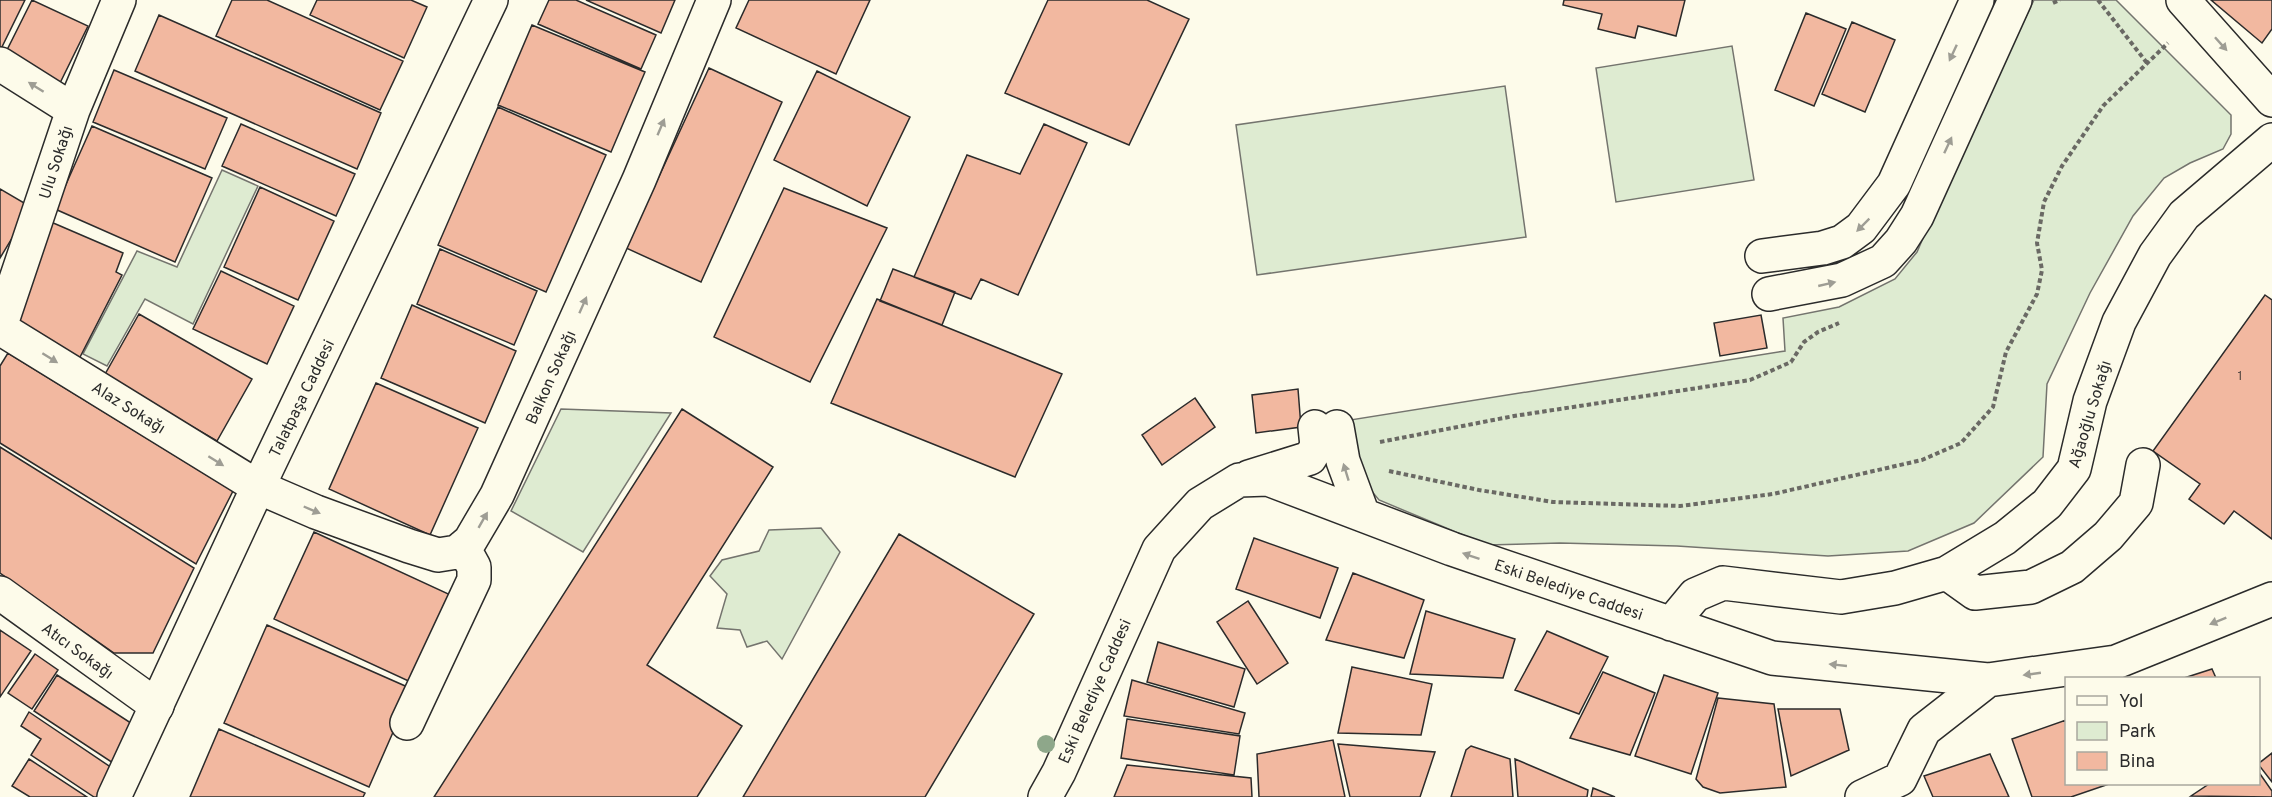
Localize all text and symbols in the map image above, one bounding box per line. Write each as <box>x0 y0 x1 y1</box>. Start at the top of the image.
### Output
one-way arrow <box>2214 36 2227 51</box>
one-way arrow <box>1948 45 1958 63</box>
one-way arrow <box>28 81 44 92</box>
one-way arrow <box>657 118 666 136</box>
street label: Ulu Sokağı <box>36 123 78 202</box>
one-way arrow <box>1944 136 1953 154</box>
one-way arrow <box>1856 218 1870 232</box>
one-way arrow <box>1817 279 1836 288</box>
one-way arrow <box>578 296 588 314</box>
street label: Balkon Sokağı <box>522 328 582 428</box>
street label: Talatpaşa Caddesi <box>266 337 340 461</box>
one-way arrow <box>42 353 58 364</box>
street label: Ağaoğlu Sokağı <box>2065 358 2117 471</box>
house number: 1 <box>2237 368 2243 385</box>
street label: Alaz Sokağı <box>87 378 169 439</box>
one-way arrow <box>208 455 224 466</box>
one-way arrow <box>1341 463 1350 481</box>
one-way arrow <box>303 505 321 515</box>
one-way arrow <box>478 511 488 528</box>
one-way arrow <box>1462 550 1480 560</box>
street label: Eski Belediye Caddesi <box>1491 556 1645 626</box>
street label: Eski Belediye Caddesi <box>1055 616 1137 767</box>
one-way arrow <box>2208 616 2226 626</box>
street label: Atıcı Sokağı <box>37 619 117 684</box>
one-way arrow <box>1828 660 1847 670</box>
one-way arrow <box>2022 669 2041 678</box>
legend <box>2065 677 2260 785</box>
text: Yol <box>2119 691 2144 714</box>
text: Park <box>2119 721 2156 744</box>
text: Bina <box>2119 751 2155 774</box>

